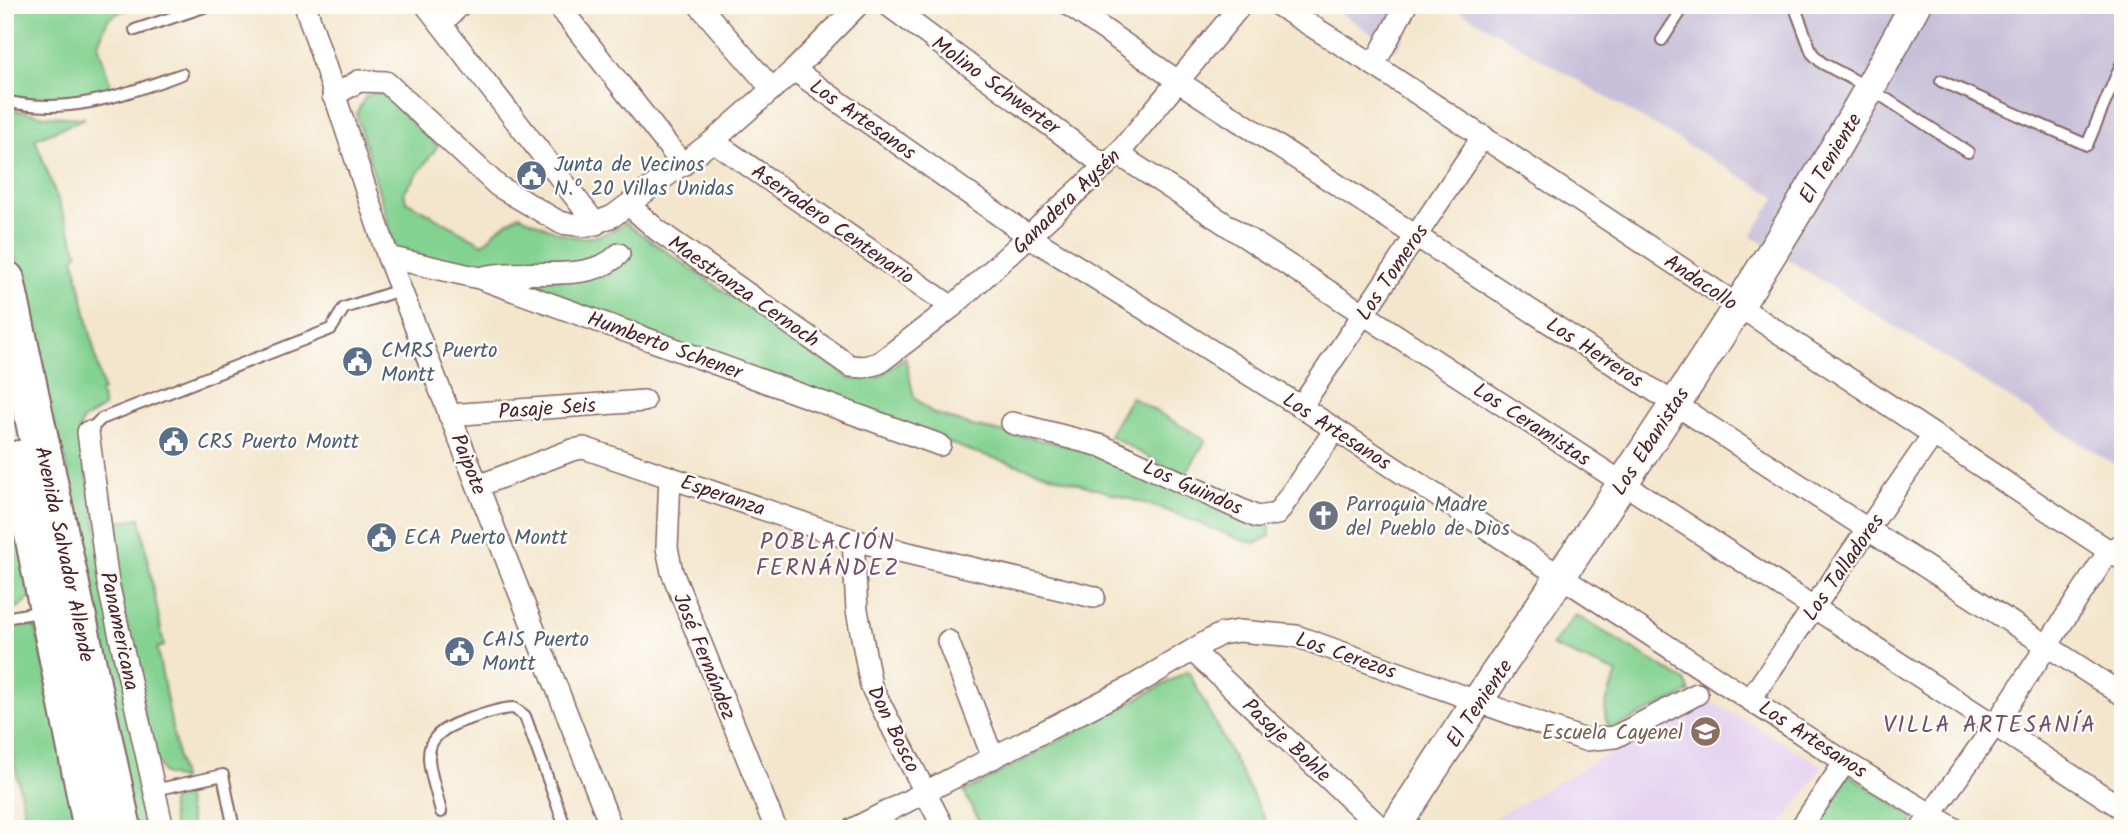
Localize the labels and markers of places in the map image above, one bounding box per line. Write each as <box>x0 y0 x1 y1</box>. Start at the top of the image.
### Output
place label: Junta de Vecinos N.º 20 Villas Unidas <box>554 149 734 206</box>
public building icon: Junta de Vecinos N.º 20 Villas Unidas <box>514 159 548 193</box>
place label: CMRS Puerto Montt <box>381 335 498 392</box>
public building icon: CMRS Puerto Montt <box>341 345 375 379</box>
public building icon: CRS Puerto Montt <box>157 424 191 458</box>
place label: CRS Puerto Montt <box>197 426 360 459</box>
place label: Parroquia Madre del Pueblo de Dios <box>1346 489 1510 546</box>
church icon: Parroquia Madre del Pueblo de Dios <box>1306 499 1340 533</box>
public building icon: ECA Puerto Montt <box>364 520 398 554</box>
place label: ECA Puerto Montt <box>404 522 568 555</box>
place label: CAIS Puerto Montt <box>482 624 589 681</box>
public building icon: CAIS Puerto Montt <box>442 634 476 668</box>
school or university icon: Escuela Cayenel <box>1689 715 1723 749</box>
place label: Escuela Cayenel <box>1542 717 1683 750</box>

